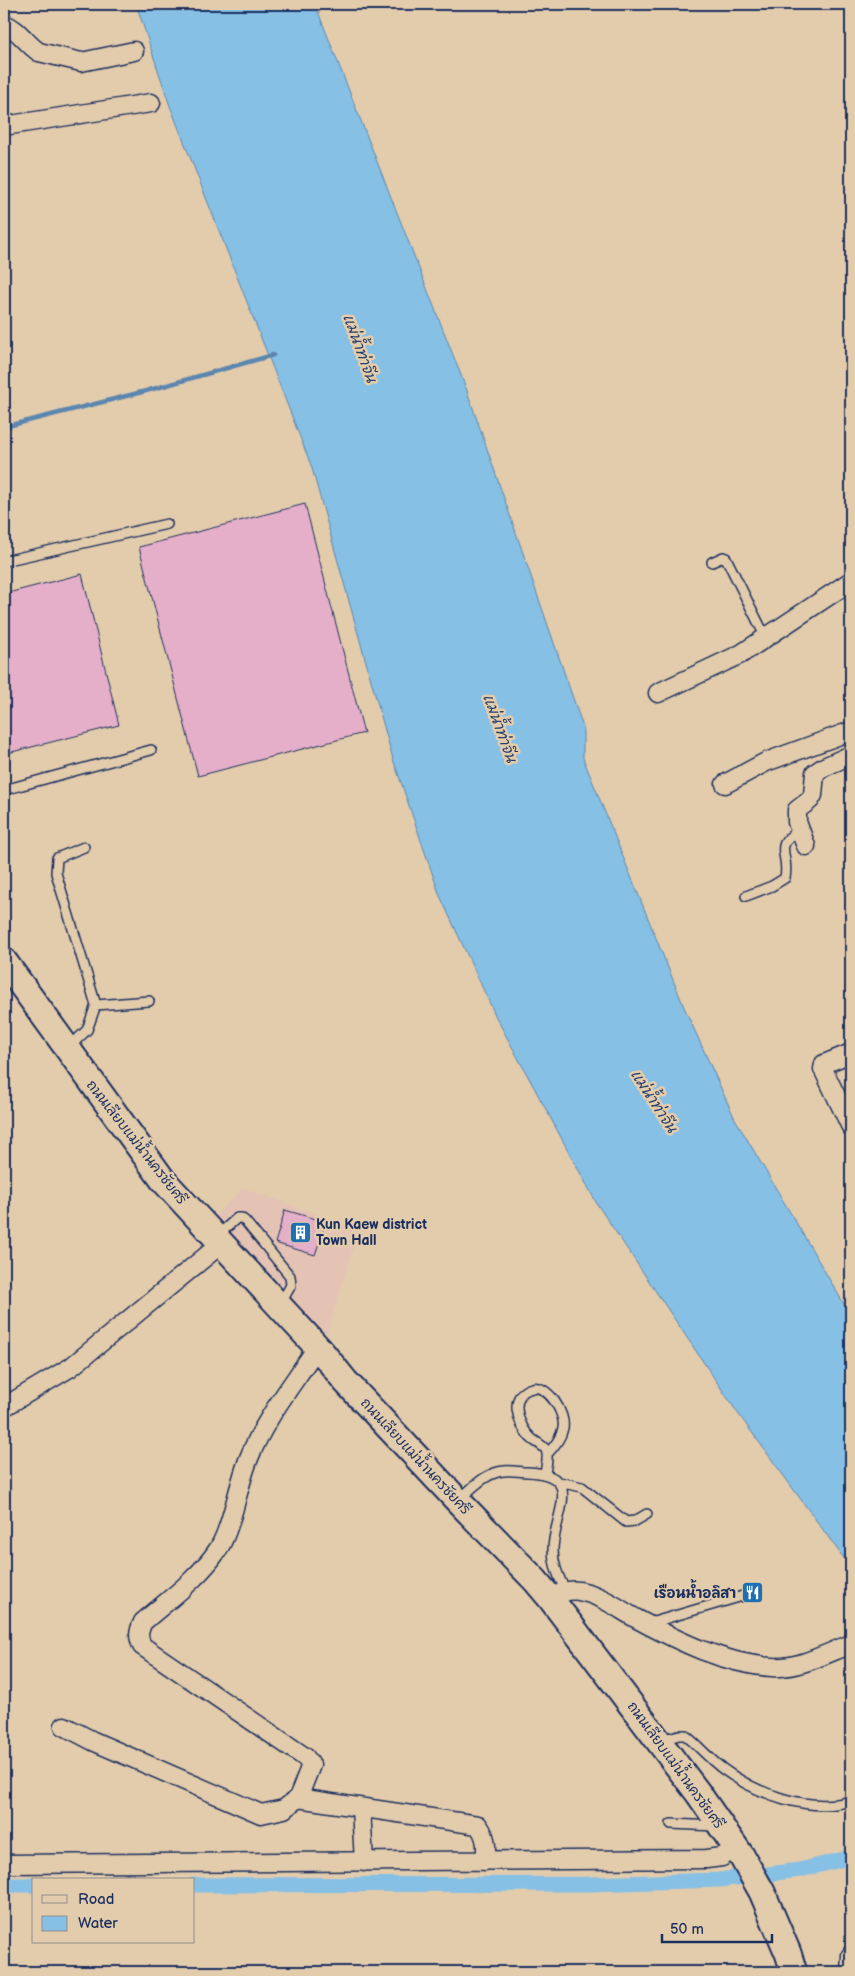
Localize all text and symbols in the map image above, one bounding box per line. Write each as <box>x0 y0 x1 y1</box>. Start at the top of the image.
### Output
water label: แม่น้ำท่าจีน <box>338 310 386 386</box>
water label: แม่น้ำท่าจีน <box>478 690 526 766</box>
water label: แม่น้ำท่าจีน <box>626 1063 686 1137</box>
street label: ถนนเลียบแม่น้ำนครชัยศรี <box>83 1074 194 1208</box>
place label: Kun Kaew district Town Hall <box>316 1216 427 1249</box>
building icon: Kun Kaew district Town Hall <box>288 1220 312 1244</box>
street label: ถนนเลียบแม่น้ำนครชัยศรี <box>357 1392 477 1518</box>
place label: เรือนน้ำอลิสา <box>654 1578 736 1602</box>
restaurant icon: เรือนน้ำอลิสา <box>740 1581 764 1605</box>
street label: ถนนเลียบแม่น้ำนครชัยศรี <box>624 1696 731 1833</box>
legend <box>32 1878 195 1944</box>
text: Road <box>78 1890 114 1909</box>
scale bar <box>662 1911 772 1943</box>
text: Water <box>78 1914 118 1933</box>
text: 50 m <box>670 1920 704 1939</box>

